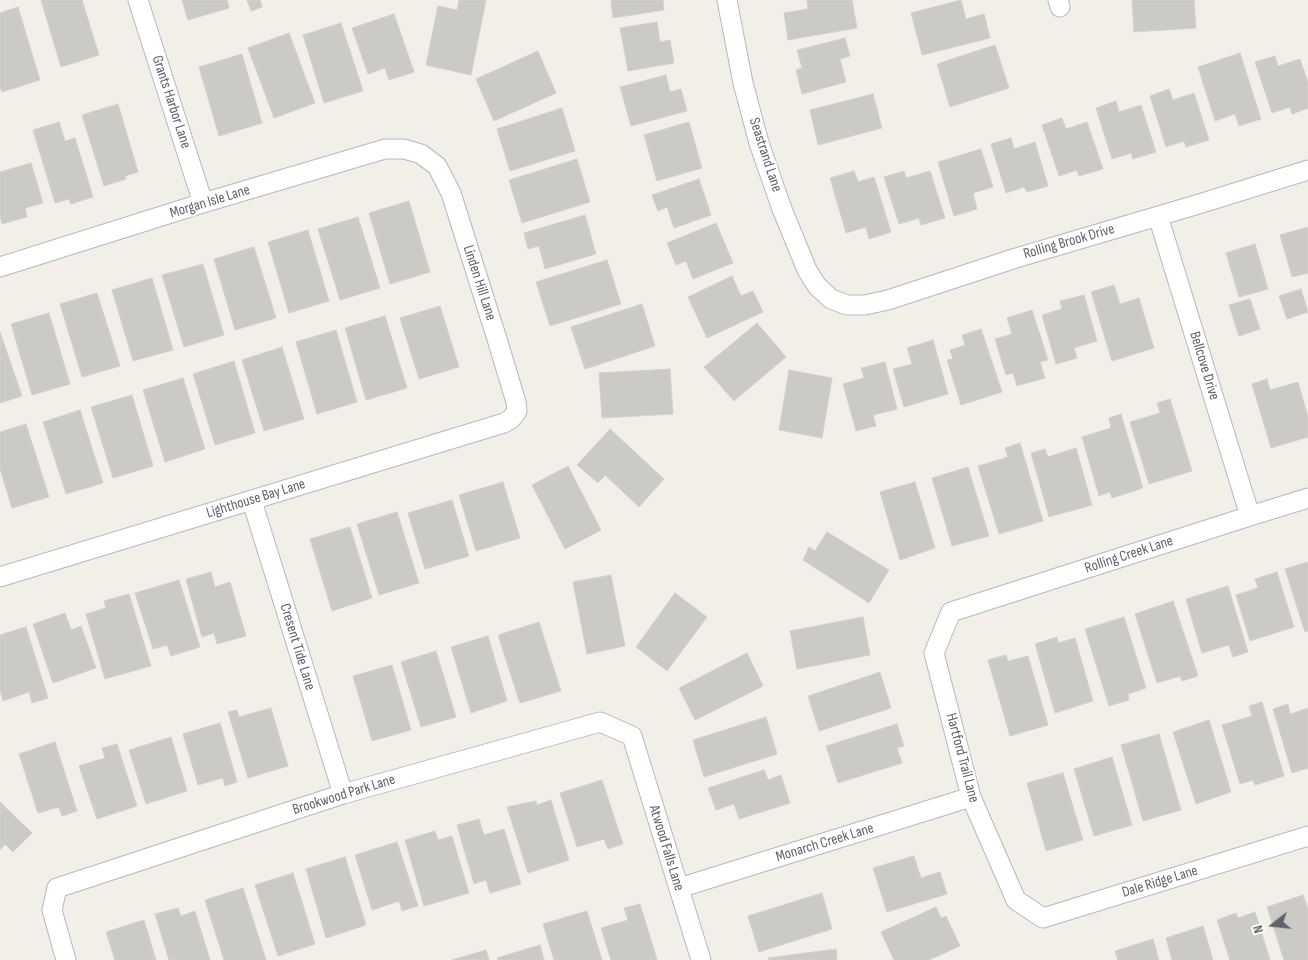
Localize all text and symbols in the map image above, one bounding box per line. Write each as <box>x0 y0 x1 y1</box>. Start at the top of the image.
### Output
street label: Grants Harbor Lane <box>147 53 195 151</box>
street label: Seastrand Lane <box>745 116 785 194</box>
street label: Morgan Isle Lane <box>168 181 252 223</box>
street label: Rolling Brook Drive <box>1021 220 1117 264</box>
street label: Linden Hill Lane <box>458 243 500 323</box>
street label: Bellcove Drive <box>1185 330 1223 402</box>
street label: Lighthouse Bay Lane <box>204 475 308 523</box>
street label: Rolling Creek Lane <box>1083 532 1175 578</box>
street label: Cresent Tide Lane <box>275 602 319 692</box>
street label: Hartford Trail Lane <box>941 711 983 805</box>
street label: Brookwood Park Lane <box>290 771 398 819</box>
street label: Atwood Falls Lane <box>644 803 688 893</box>
street label: Monarch Creek Lane <box>774 820 876 866</box>
street label: Dale Ridge Lane <box>1120 862 1200 902</box>
north arrow <box>1248 900 1298 950</box>
text: N <box>1249 923 1267 935</box>

